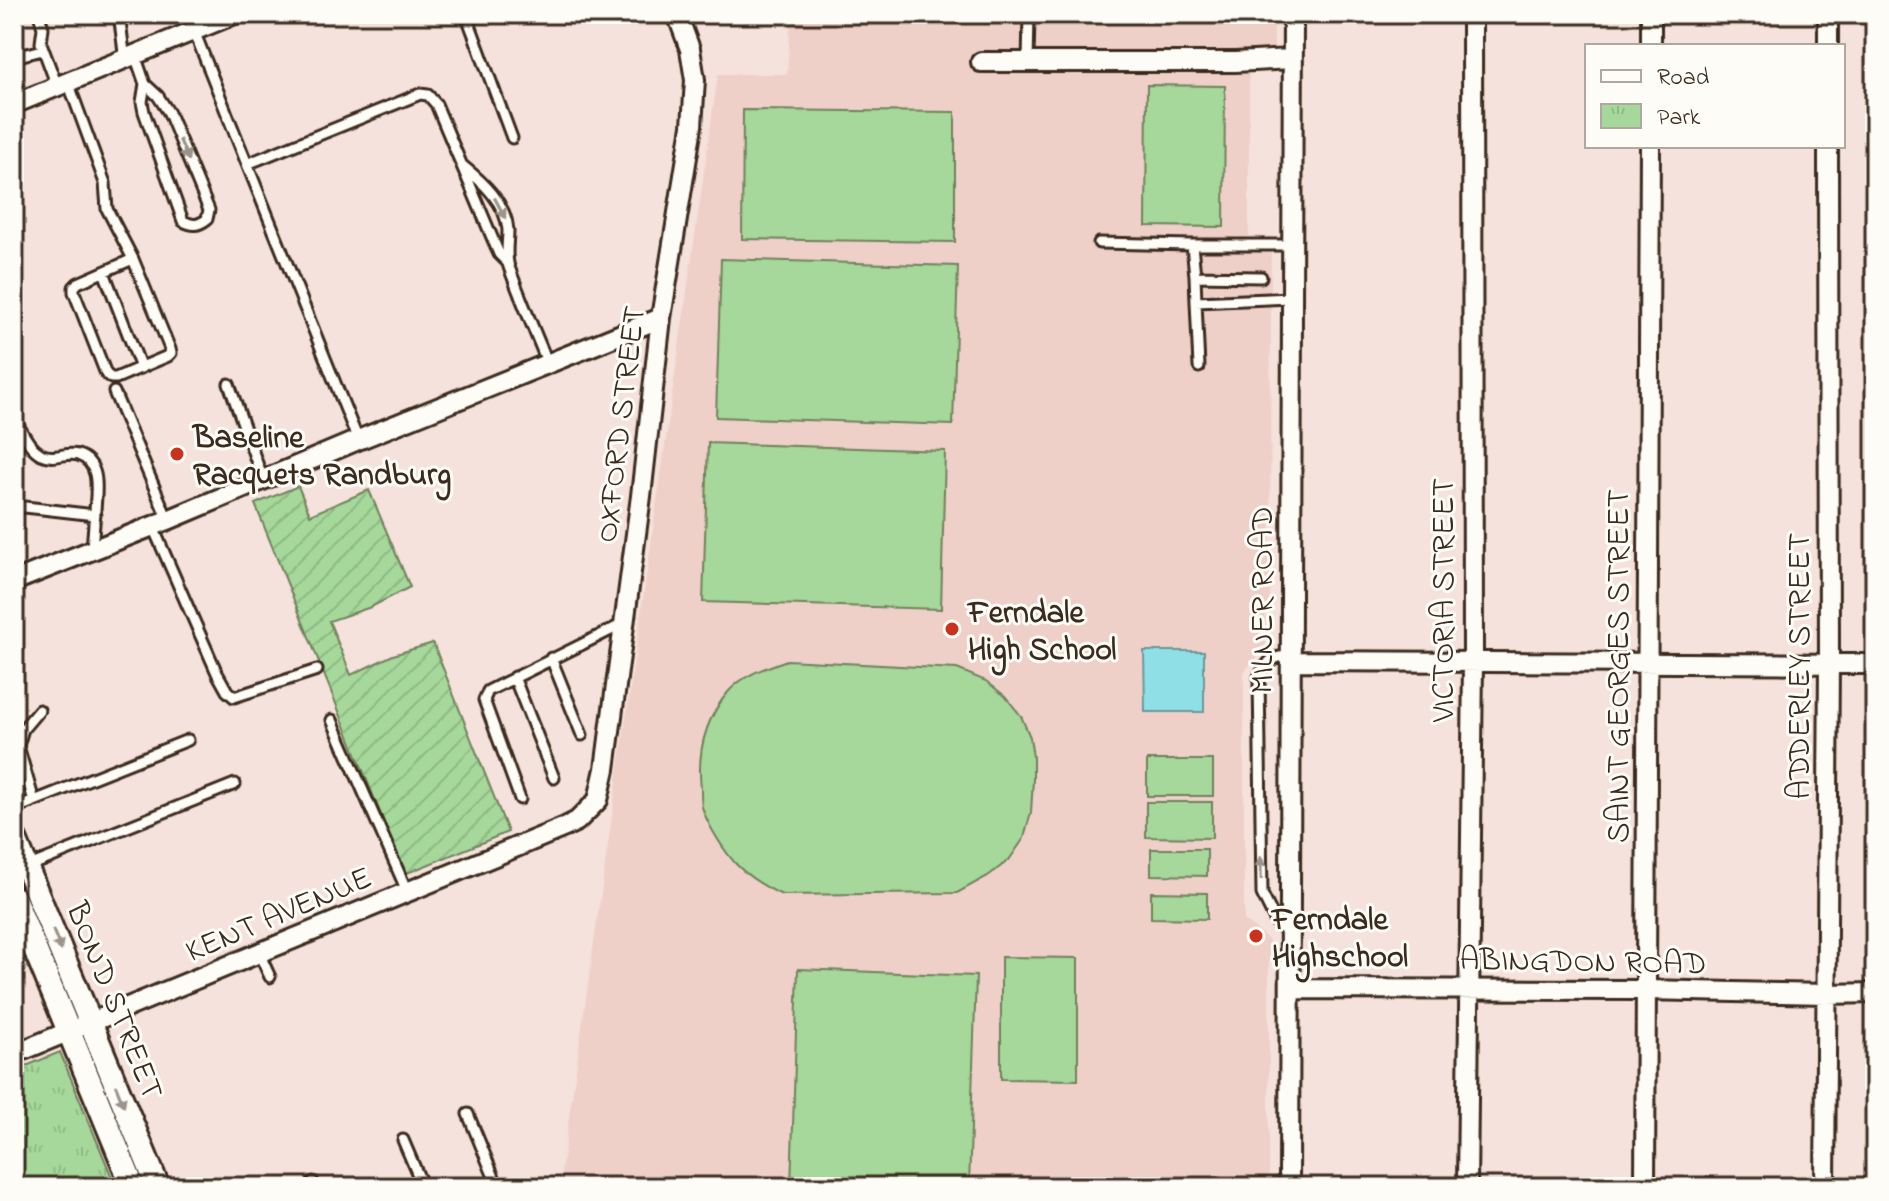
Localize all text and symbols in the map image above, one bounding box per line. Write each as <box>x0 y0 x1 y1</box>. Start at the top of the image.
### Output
legend <box>1585 44 1845 148</box>
text: Road <box>1657 61 1710 96</box>
text: Park <box>1657 101 1701 136</box>
one-way arrow <box>178 138 191 162</box>
one-way arrow <box>494 197 507 220</box>
street label: OXFORD STREET <box>585 303 660 546</box>
place label: Baseline Racquets Randburg <box>191 416 451 501</box>
marker: Baseline Racquets Randburg <box>168 445 186 463</box>
street label: VICTORIA STREET <box>1422 478 1469 723</box>
street label: SAINT GEORGES STREET <box>1597 489 1644 843</box>
street label: MILNER ROAD <box>1241 506 1288 694</box>
street label: ADDERLEY STREET <box>1778 533 1825 799</box>
place label: Ferndale High School <box>966 591 1116 676</box>
marker: Ferndale High School <box>943 620 961 638</box>
one-way arrow <box>1254 855 1267 880</box>
street label: KENT AVENUE <box>179 856 380 977</box>
street label: BOND STREET <box>51 895 174 1107</box>
place label: Ferndale Highschool <box>1270 898 1408 983</box>
marker: Ferndale Highschool <box>1247 927 1265 945</box>
one-way arrow <box>50 928 63 952</box>
street label: ABINGDON ROAD <box>1459 938 1707 989</box>
one-way arrow <box>114 1084 127 1108</box>

